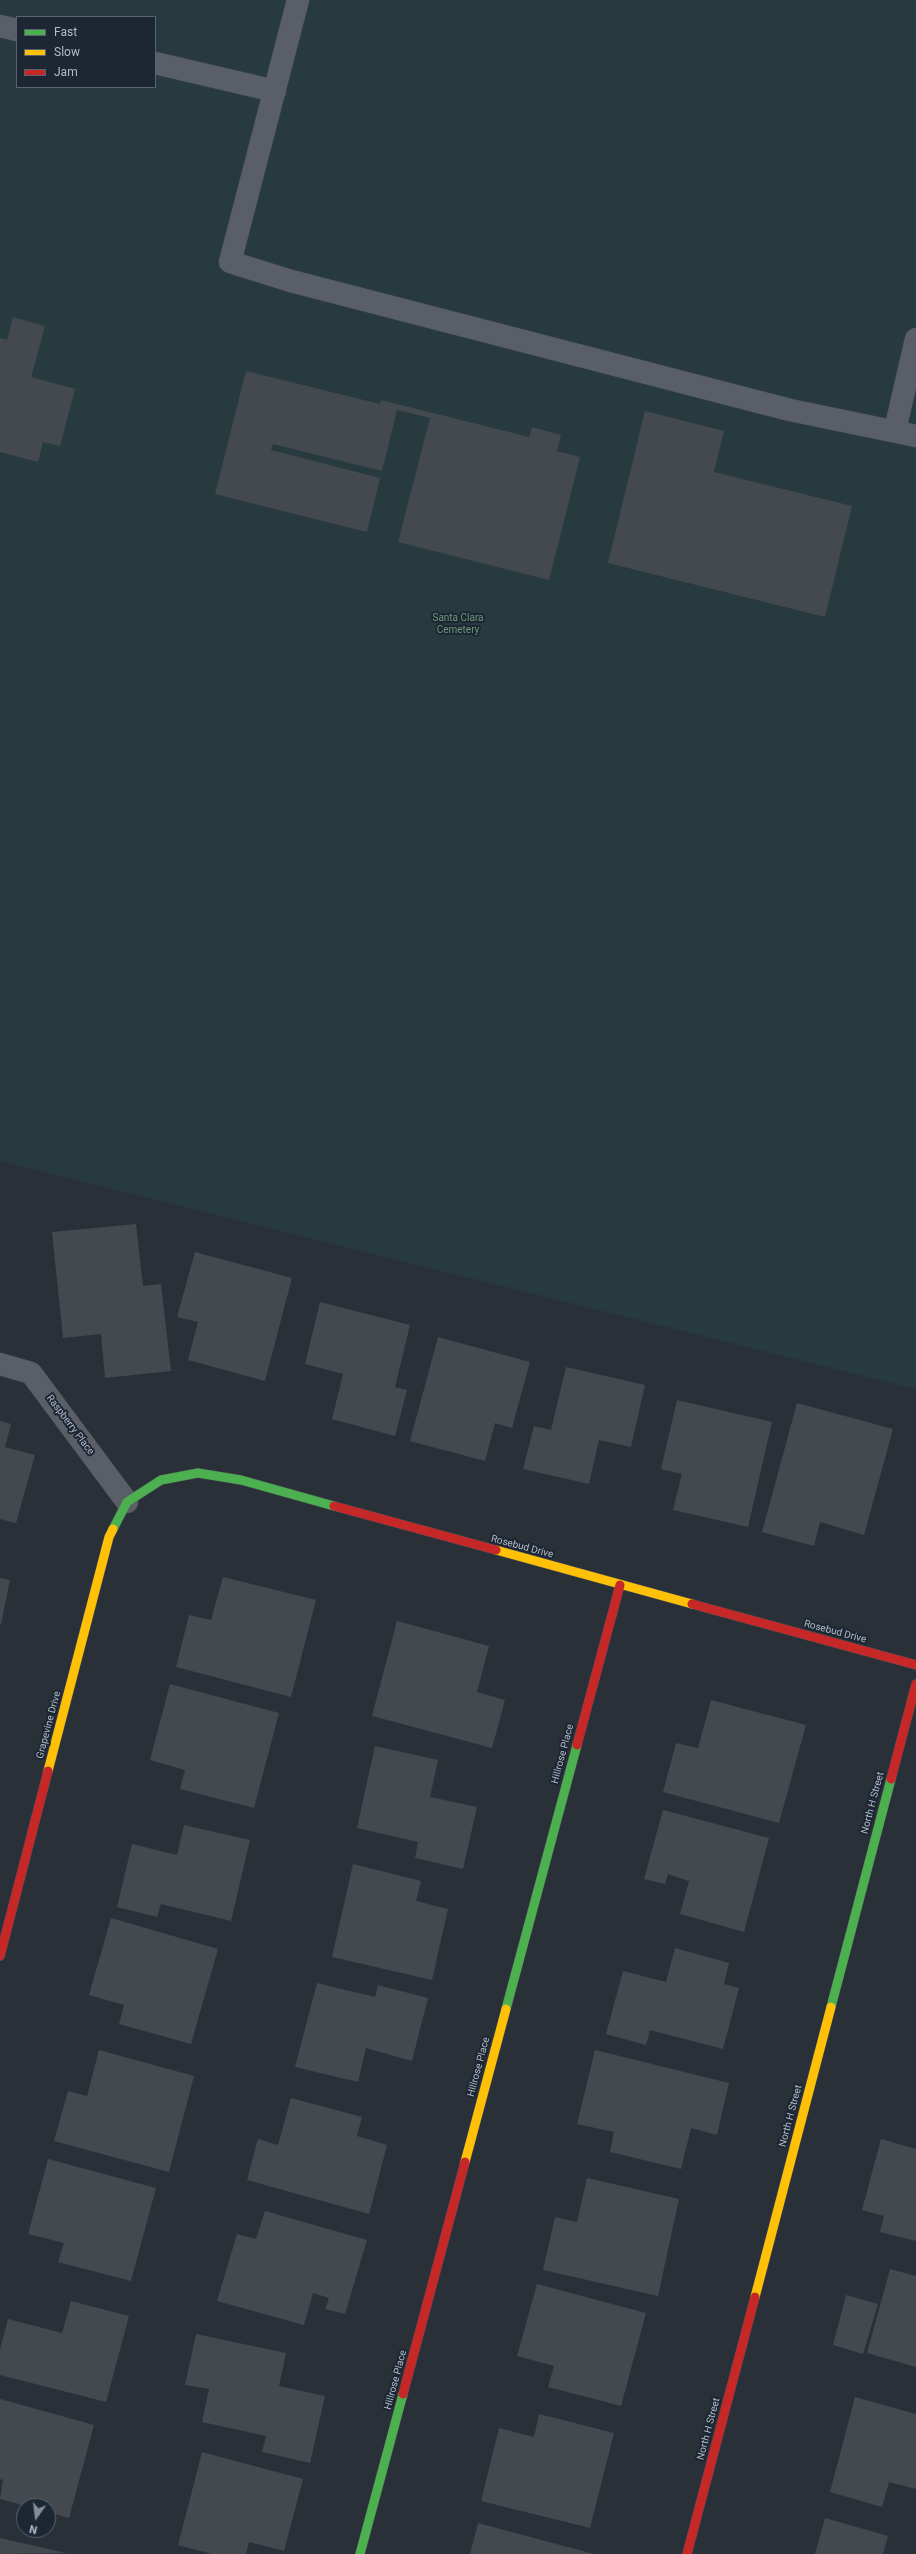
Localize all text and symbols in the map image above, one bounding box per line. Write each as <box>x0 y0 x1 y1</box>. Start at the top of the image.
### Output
legend <box>16 16 156 88</box>
text: Fast <box>54 25 77 39</box>
text: Slow <box>54 45 80 59</box>
text: Jam <box>54 65 78 79</box>
park label: Santa Clara Cemetery <box>432 612 484 636</box>
street label: Raspberry Place <box>44 1393 96 1457</box>
street label: Rosebud Drive <box>490 1533 554 1561</box>
street label: Rosebud Drive <box>803 1618 867 1646</box>
street label: Grapevine Drive <box>34 1690 64 1760</box>
street label: Hillrose Place <box>549 1723 577 1785</box>
street label: North H Street <box>859 1771 887 1835</box>
street label: Hillrose Place <box>465 2036 493 2098</box>
street label: North H Street <box>777 2084 805 2148</box>
street label: Hillrose Place <box>382 2349 410 2411</box>
street label: North H Street <box>695 2397 723 2461</box>
north arrow <box>16 2498 56 2538</box>
text: N <box>28 2522 39 2536</box>

